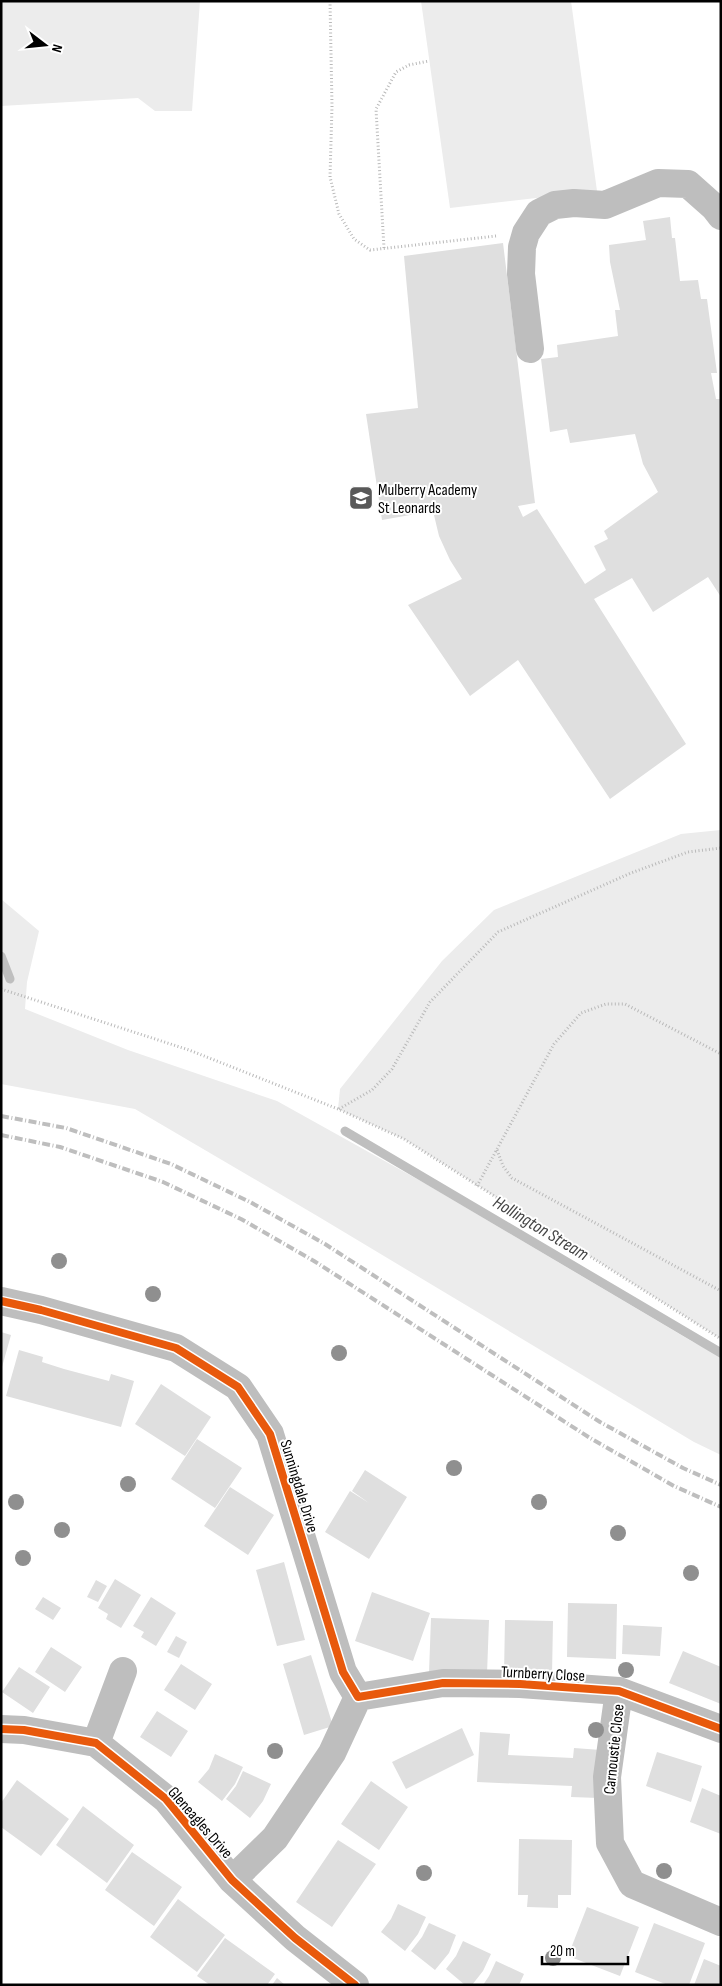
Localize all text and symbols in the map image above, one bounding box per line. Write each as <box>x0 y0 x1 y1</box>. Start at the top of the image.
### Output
north arrow <box>20 20 70 70</box>
text: N <box>48 43 66 54</box>
place label: Mulberry Academy St Leonards <box>378 481 477 518</box>
school or university icon: Mulberry Academy St Leonards <box>348 485 374 511</box>
water label: Hollington Stream <box>489 1192 592 1265</box>
street label: Sunningdale Drive <box>275 1438 322 1535</box>
street label: Turnberry Close <box>500 1663 585 1686</box>
street label: Carnoustie Close <box>600 1703 629 1795</box>
street label: Gleneagles Drive <box>164 1783 236 1863</box>
scale bar <box>542 1934 628 1966</box>
text: 20 m <box>550 1942 575 1961</box>

